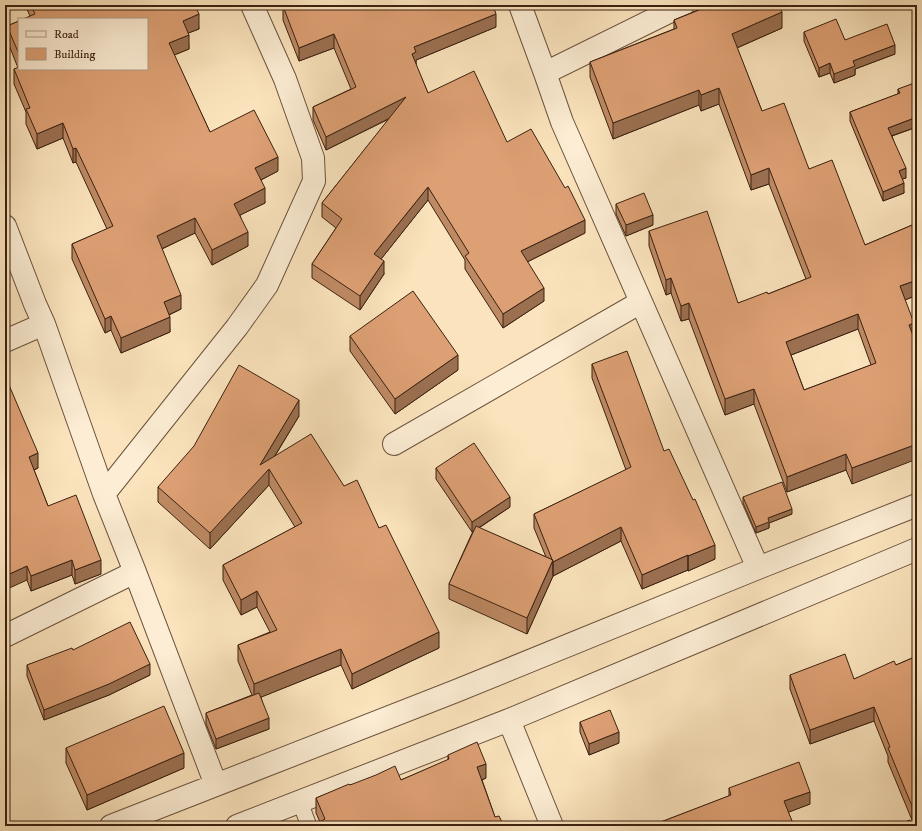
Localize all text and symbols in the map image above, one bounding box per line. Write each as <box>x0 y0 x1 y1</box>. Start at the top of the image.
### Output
legend <box>18 18 148 70</box>
text: Road <box>54 27 79 42</box>
text: Building <box>54 47 95 62</box>

